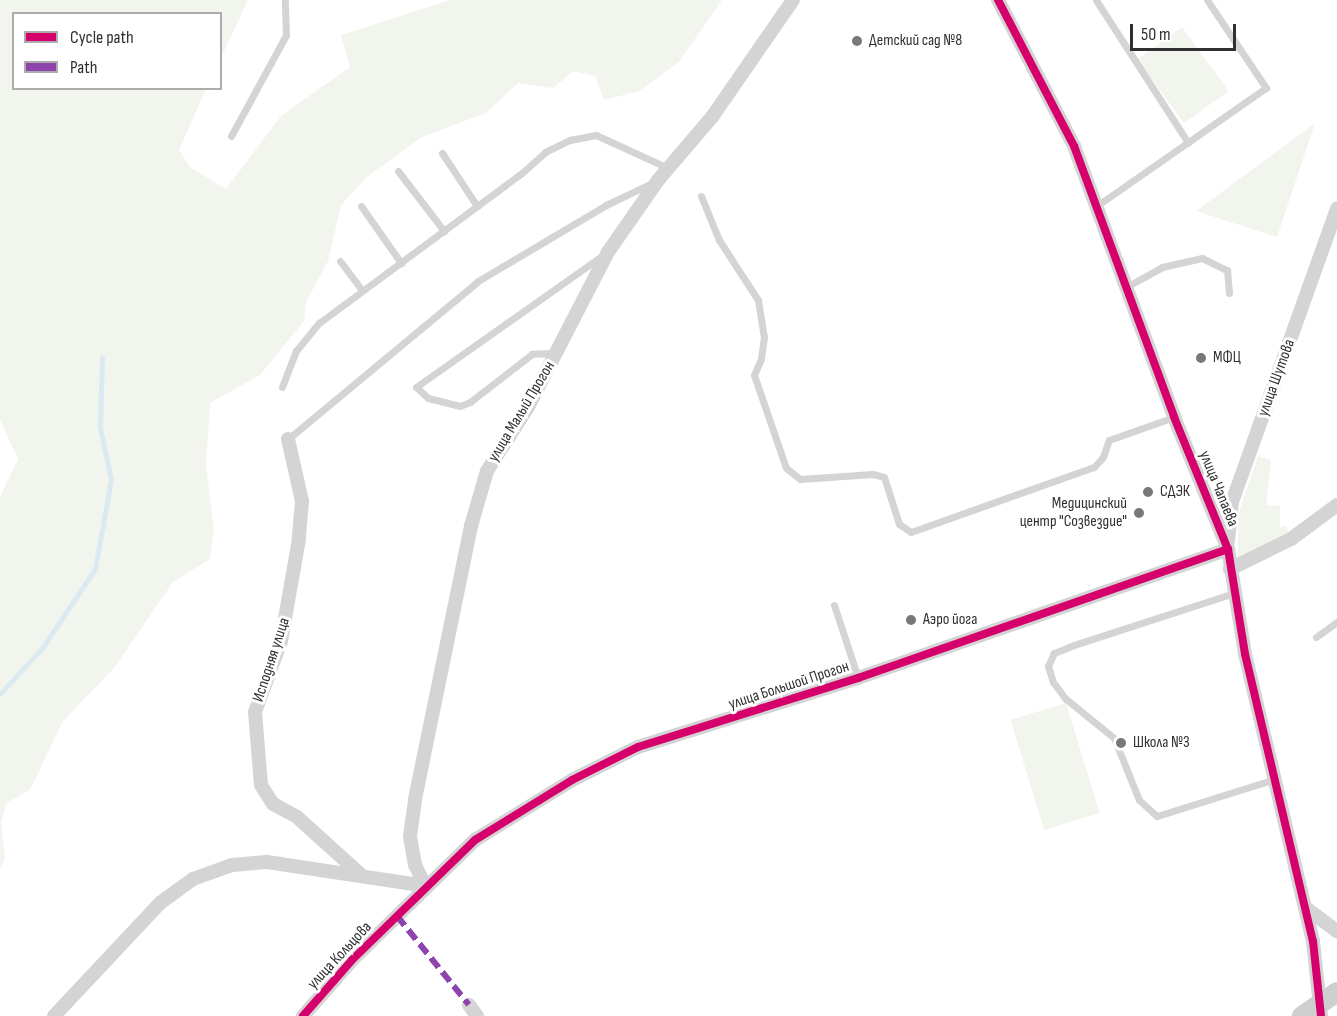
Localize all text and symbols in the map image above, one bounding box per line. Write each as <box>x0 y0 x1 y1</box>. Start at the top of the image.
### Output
legend <box>12 12 222 90</box>
scale bar <box>1133 12 1240 50</box>
text: 50 m <box>1141 24 1171 45</box>
text: Cycle path <box>70 27 134 48</box>
place label: Детский сад №8 <box>869 31 962 51</box>
marker: Детский сад №8 <box>850 34 864 48</box>
text: Path <box>70 57 98 78</box>
street label: улица Шутова <box>1254 337 1300 419</box>
place label: МФЦ <box>1213 348 1241 368</box>
marker: МФЦ <box>1194 351 1208 365</box>
street label: улица Малый Прогон <box>484 358 560 466</box>
street label: улица Чапаева <box>1194 448 1242 530</box>
place label: СДЭК <box>1160 482 1190 502</box>
marker: СДЭК <box>1141 485 1155 499</box>
place label: Медицинский центр "Созвездие" <box>1020 494 1127 532</box>
marker: Медицинский центр "Созвездие" <box>1132 506 1146 520</box>
place label: Аэро йога <box>923 610 977 630</box>
marker: Аэро йога <box>904 613 918 627</box>
street label: Исподняя улица <box>249 615 295 705</box>
street label: улица Большой Прогон <box>726 657 852 715</box>
place label: Школа №3 <box>1133 733 1190 753</box>
marker: Школа №3 <box>1114 736 1128 750</box>
street label: улица Кольцова <box>304 918 376 994</box>

